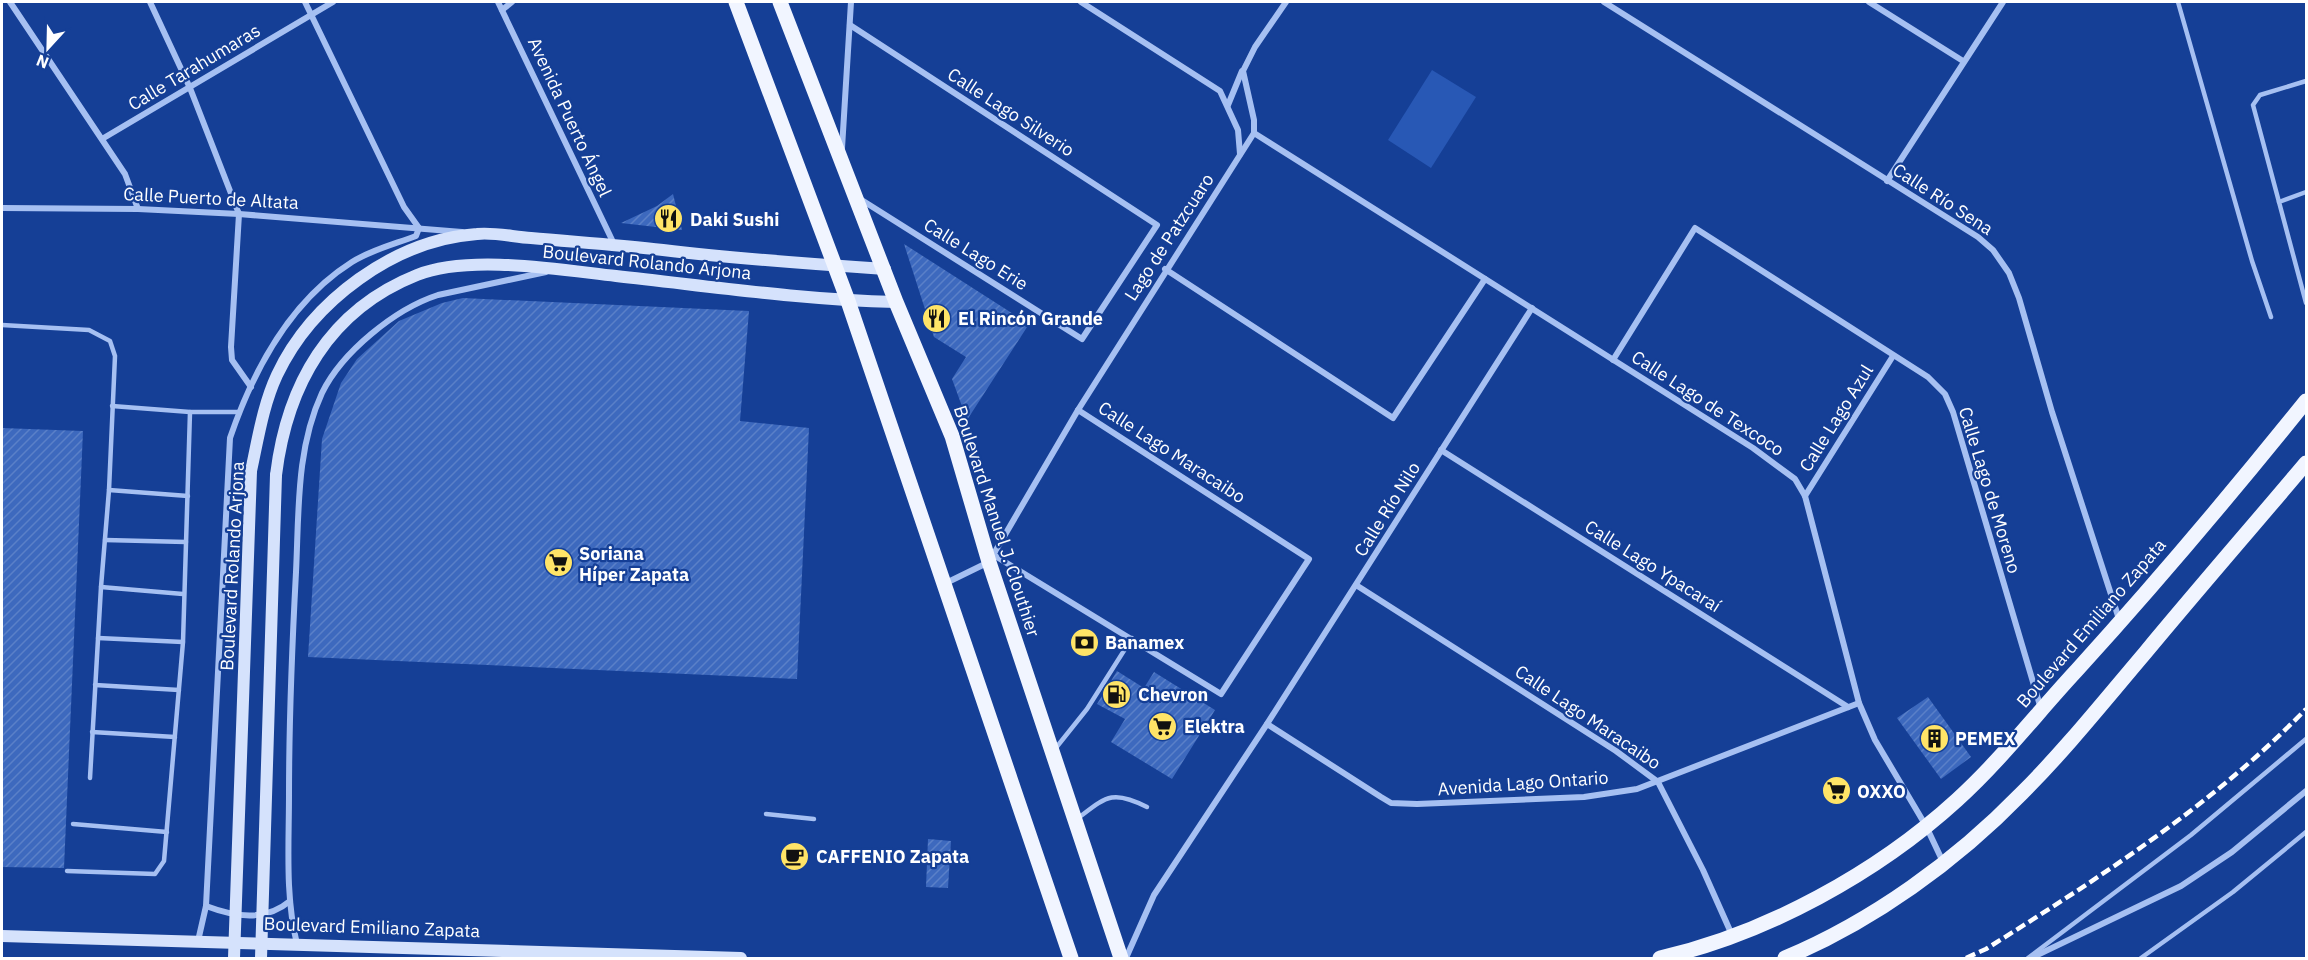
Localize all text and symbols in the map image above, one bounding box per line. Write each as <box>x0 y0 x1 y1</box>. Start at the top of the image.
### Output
north arrow <box>18 18 78 78</box>
street label: Calle Tarahumaras <box>124 18 264 116</box>
street label: Avenida Puerto Ángel <box>523 34 617 200</box>
text: N <box>33 50 52 73</box>
street label: Calle Lago Silverio <box>943 62 1079 162</box>
street label: Calle Río Sena <box>1888 158 1998 240</box>
street label: Lago de Patzcuaro <box>1119 169 1219 305</box>
street label: Calle Puerto de Altata <box>123 182 300 214</box>
restaurant icon: Daki Sushi <box>653 203 685 235</box>
place label: Daki Sushi <box>690 208 779 231</box>
street label: Calle Lago Erie <box>920 213 1032 295</box>
street label: Boulevard Rolando Arjona <box>542 240 753 284</box>
restaurant icon: El Rincón Grande <box>921 302 953 334</box>
place label: El Rincón Grande <box>958 307 1103 330</box>
street label: Calle Lago de Texcoco <box>1627 345 1789 461</box>
street label: Calle Lago Azul <box>1794 360 1878 476</box>
street label: Calle Lago Maracaibo <box>1094 396 1250 508</box>
street label: Boulevard Manuel J. Clouthier <box>949 402 1045 640</box>
street label: Calle Lago de Moreno <box>1954 404 2026 576</box>
street label: Calle Río Nilo <box>1349 457 1425 561</box>
street label: Boulevard Rolando Arjona <box>215 460 249 671</box>
street label: Calle Lago Ypacaraí <box>1581 515 1726 617</box>
street label: Boulevard Emiliano Zapata <box>2011 533 2171 712</box>
place label: Soriana Híper Zapata <box>579 542 689 586</box>
supermarket icon: Soriana Híper Zapata <box>542 547 574 579</box>
bank icon: Banamex <box>1068 626 1100 658</box>
place label: Banamex <box>1105 631 1184 654</box>
street label: Calle Lago Maracaibo <box>1511 660 1665 774</box>
fuel station icon: Chevron <box>1101 678 1133 710</box>
place label: Chevron <box>1138 683 1208 706</box>
supermarket icon: Elektra <box>1147 710 1179 742</box>
place label: Elektra <box>1184 715 1245 738</box>
building icon: PEMEX <box>1918 722 1950 754</box>
place label: PEMEX <box>1955 727 2016 750</box>
street label: Avenida Lago Ontario <box>1437 766 1609 800</box>
supermarket icon: OXXO <box>1820 775 1852 807</box>
place label: OXXO <box>1857 780 1906 803</box>
cafe icon: CAFFENIO Zapata <box>779 840 811 872</box>
place label: CAFFENIO Zapata <box>816 845 969 868</box>
street label: Boulevard Emiliano Zapata <box>263 912 481 942</box>

